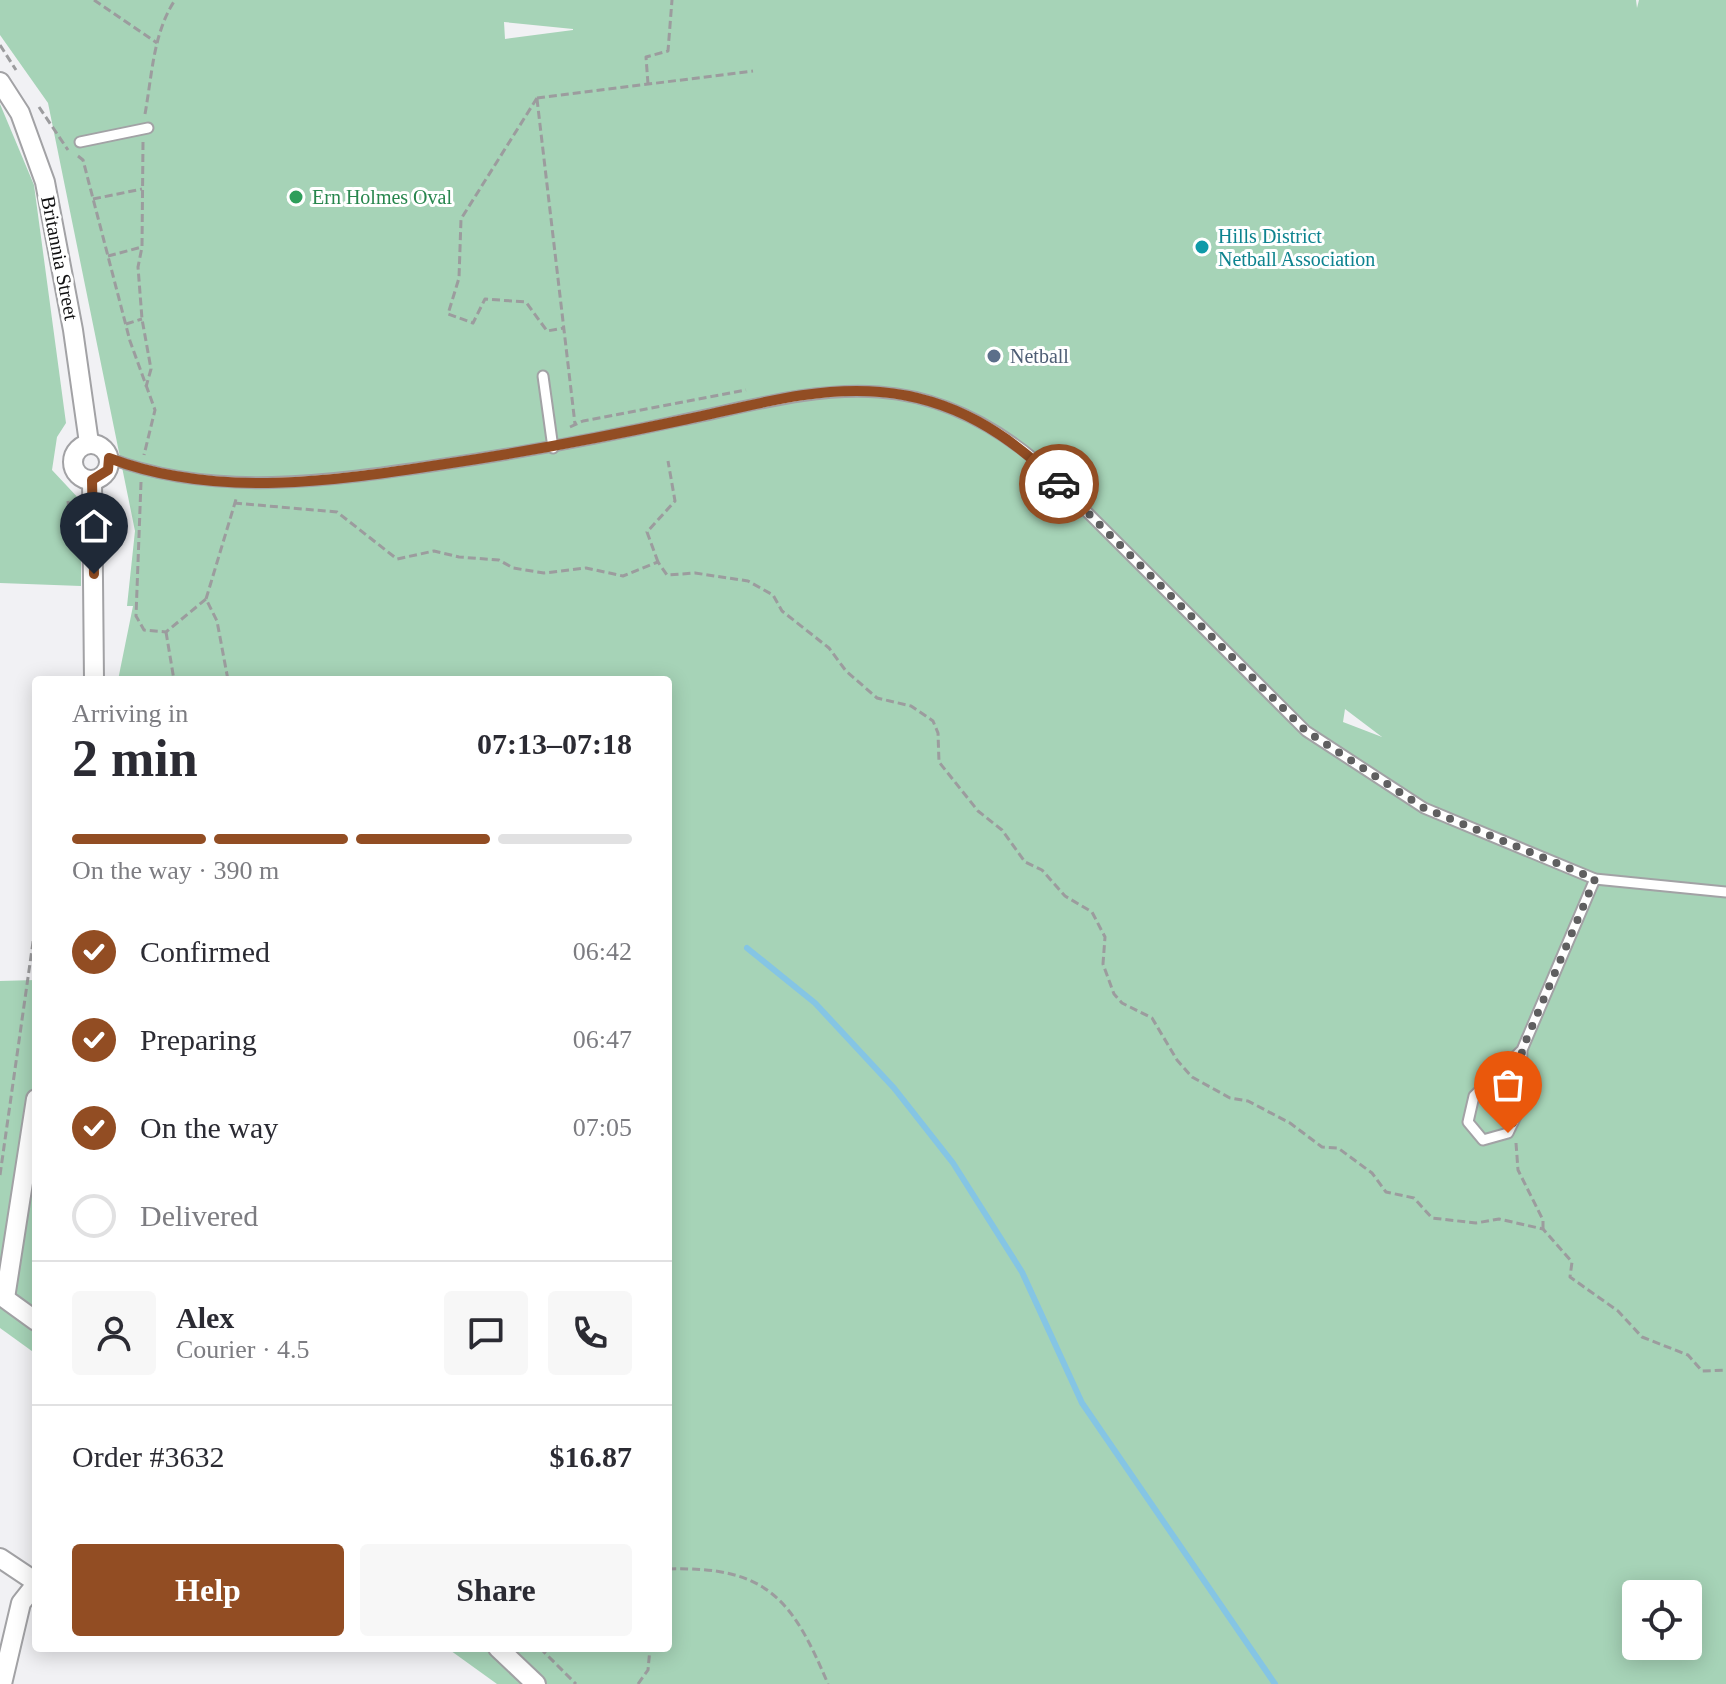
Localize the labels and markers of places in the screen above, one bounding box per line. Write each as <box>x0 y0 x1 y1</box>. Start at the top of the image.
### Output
place label: Ern Holmes Oval <box>312 186 452 208</box>
marker: Ern Holmes Oval <box>287 188 305 206</box>
place label: Hills District Netball Association <box>1218 225 1375 270</box>
marker: Hills District Netball Association <box>1193 238 1211 256</box>
place label: Netball <box>1010 345 1069 367</box>
marker: Netball <box>985 347 1003 365</box>
pin <box>60 492 128 574</box>
pin <box>1474 1051 1542 1133</box>

